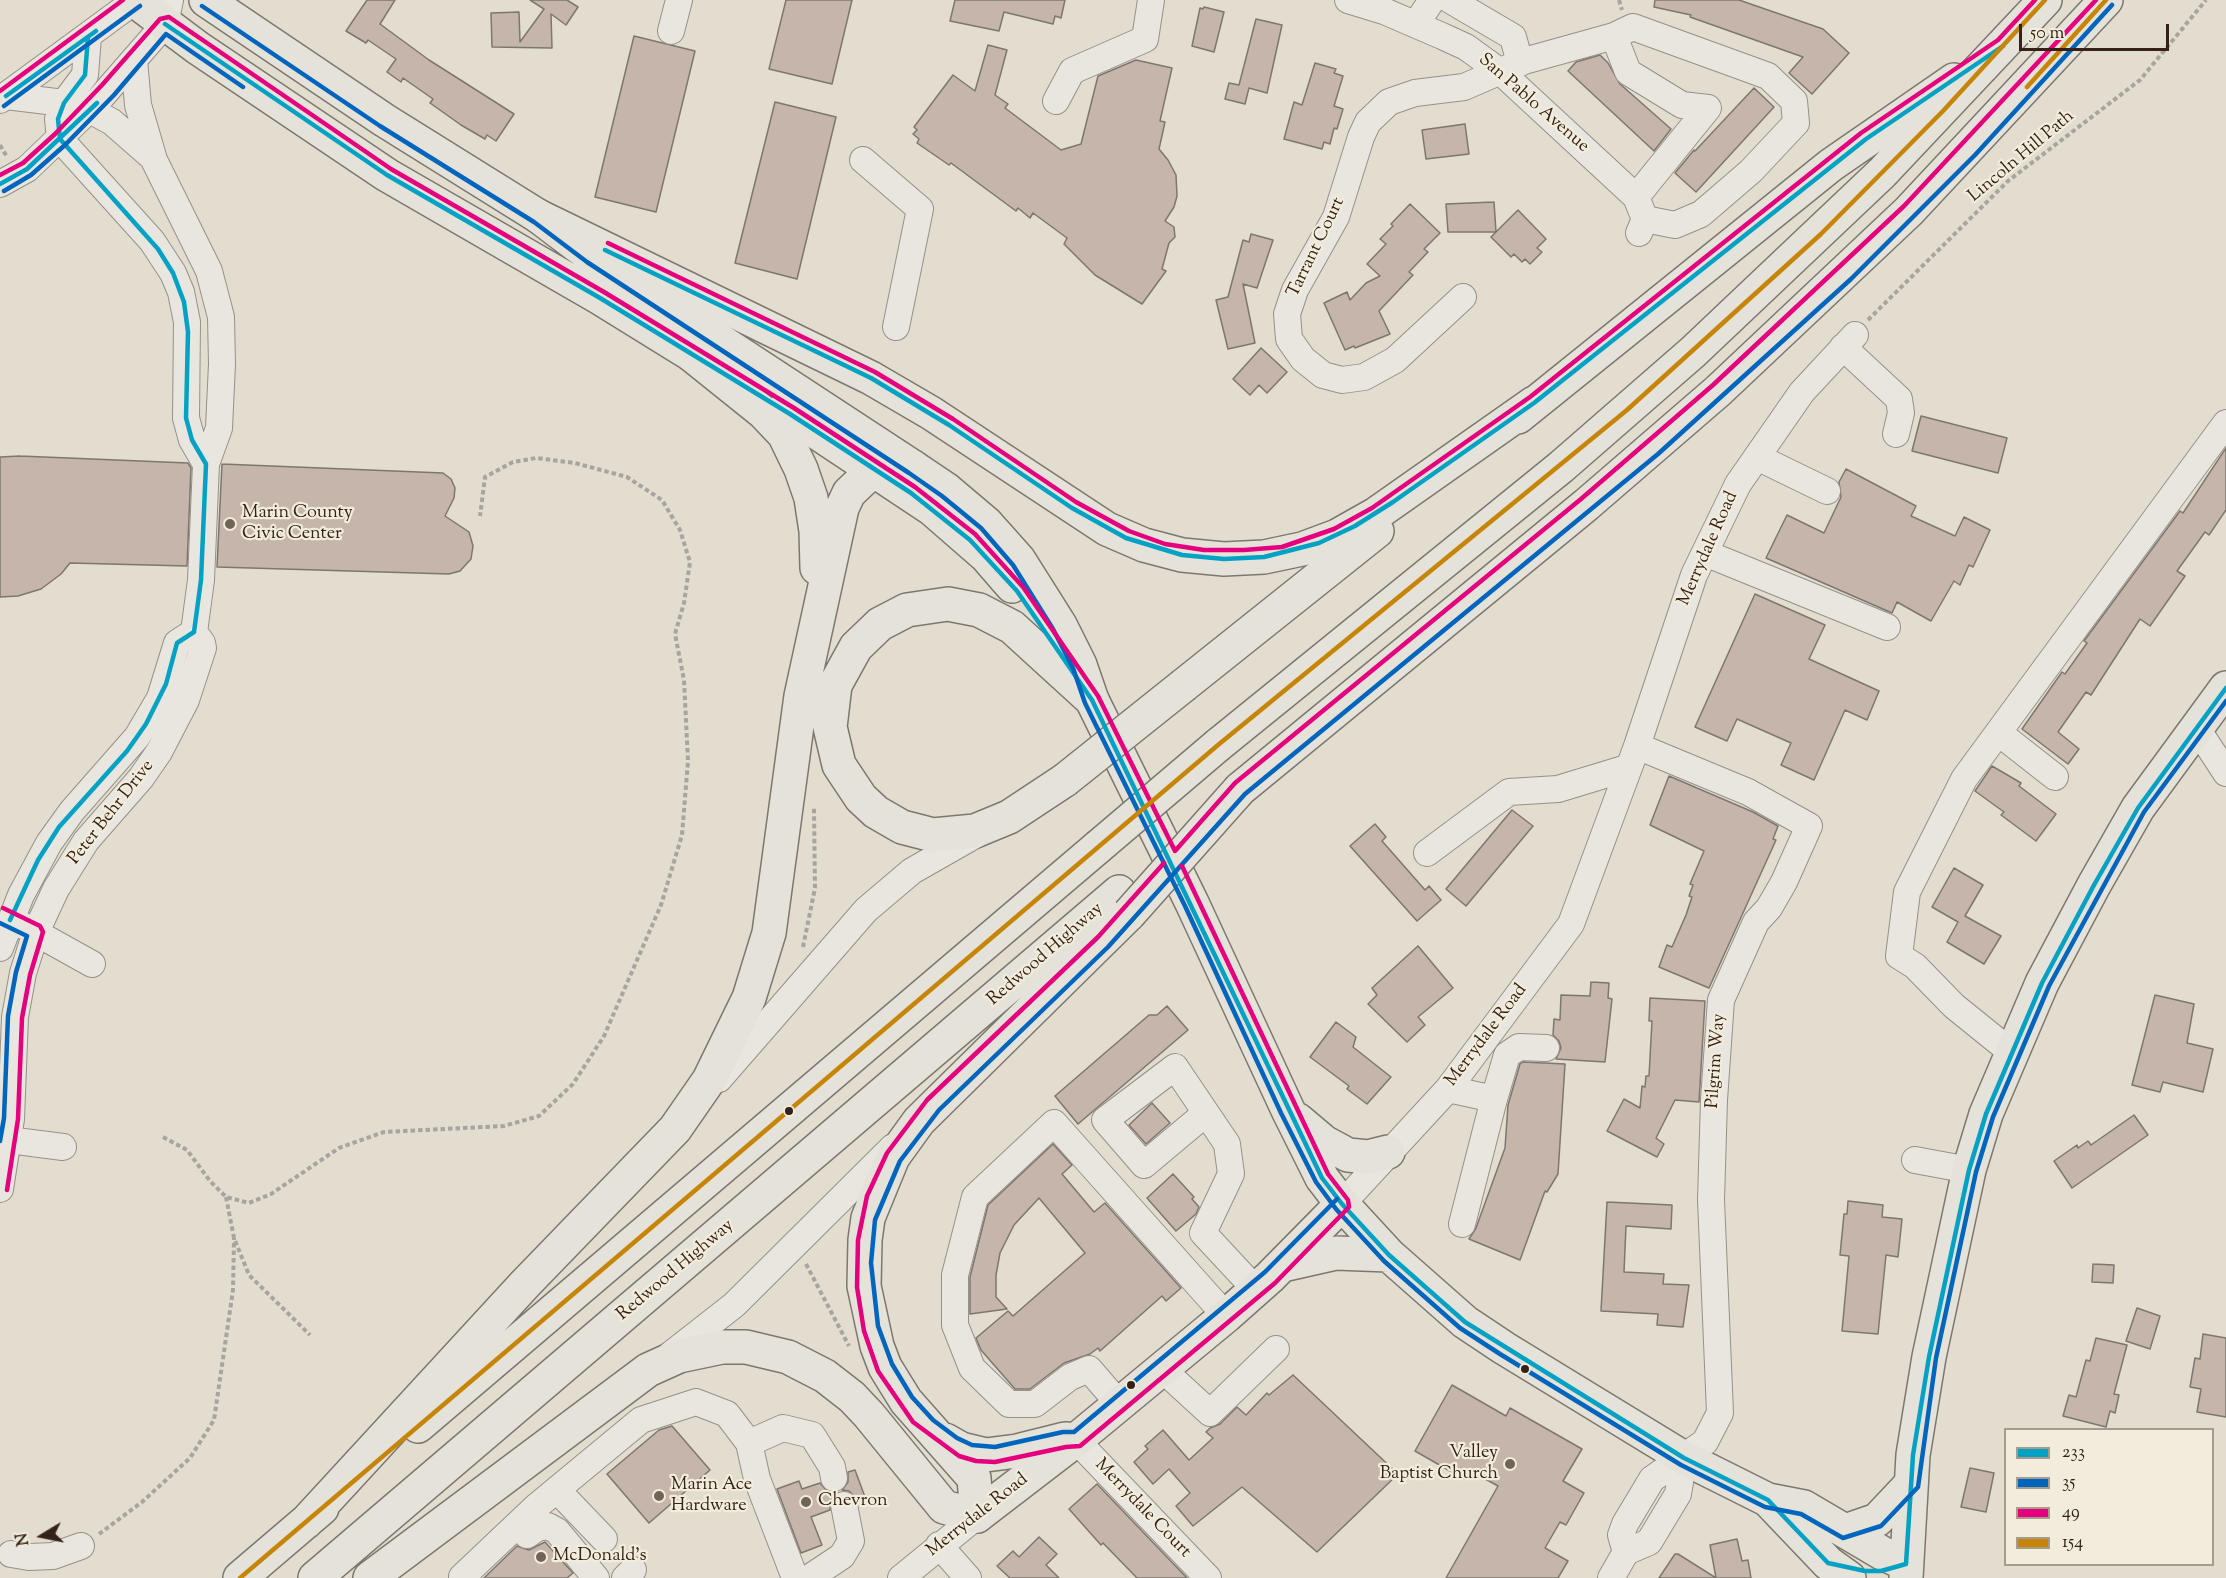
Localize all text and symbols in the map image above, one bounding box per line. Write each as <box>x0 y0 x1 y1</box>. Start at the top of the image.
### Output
scale bar <box>2022 12 2172 50</box>
text: 50 m <box>2030 21 2064 47</box>
street label: San Pablo Avenue <box>1473 50 1593 158</box>
street label: Lincoln Hill Path <box>1965 106 2079 208</box>
street label: Tarrant Court <box>1284 195 1350 301</box>
street label: Merrydale Road <box>1674 489 1744 609</box>
place label: Marin County Civic Center <box>242 503 353 546</box>
marker: Marin County Civic Center <box>223 517 237 531</box>
street label: Peter Behr Drive <box>64 756 160 870</box>
street label: Redwood Highway <box>984 899 1108 1011</box>
street label: Merrydale Road <box>1441 980 1533 1092</box>
street label: Pilgrim Way <box>1703 1013 1731 1109</box>
unlabelled marker <box>783 1105 795 1117</box>
street label: Redwood Highway <box>613 1216 739 1326</box>
unlabelled marker <box>1519 1363 1531 1375</box>
unlabelled marker <box>1125 1379 1137 1391</box>
legend <box>2004 1428 2214 1566</box>
text: 233 <box>2062 1440 2085 1466</box>
place label: Valley Baptist Church <box>1380 1443 1498 1486</box>
street label: Merrydale Court <box>1089 1455 1195 1563</box>
marker: Valley Baptist Church <box>1503 1457 1517 1471</box>
street label: Merrydale Road <box>923 1470 1033 1562</box>
text: 35 <box>2062 1470 2075 1496</box>
place label: Marin Ace Hardware <box>671 1475 752 1518</box>
marker: Marin Ace Hardware <box>652 1489 666 1503</box>
place label: Chevron <box>818 1491 888 1513</box>
marker: Chevron <box>799 1495 813 1509</box>
text: 49 <box>2062 1500 2080 1526</box>
north arrow <box>12 1506 72 1566</box>
text: 154 <box>2062 1530 2083 1556</box>
text: N <box>11 1531 36 1548</box>
place label: McDonald's <box>553 1546 647 1568</box>
marker: McDonald's <box>534 1550 548 1564</box>

